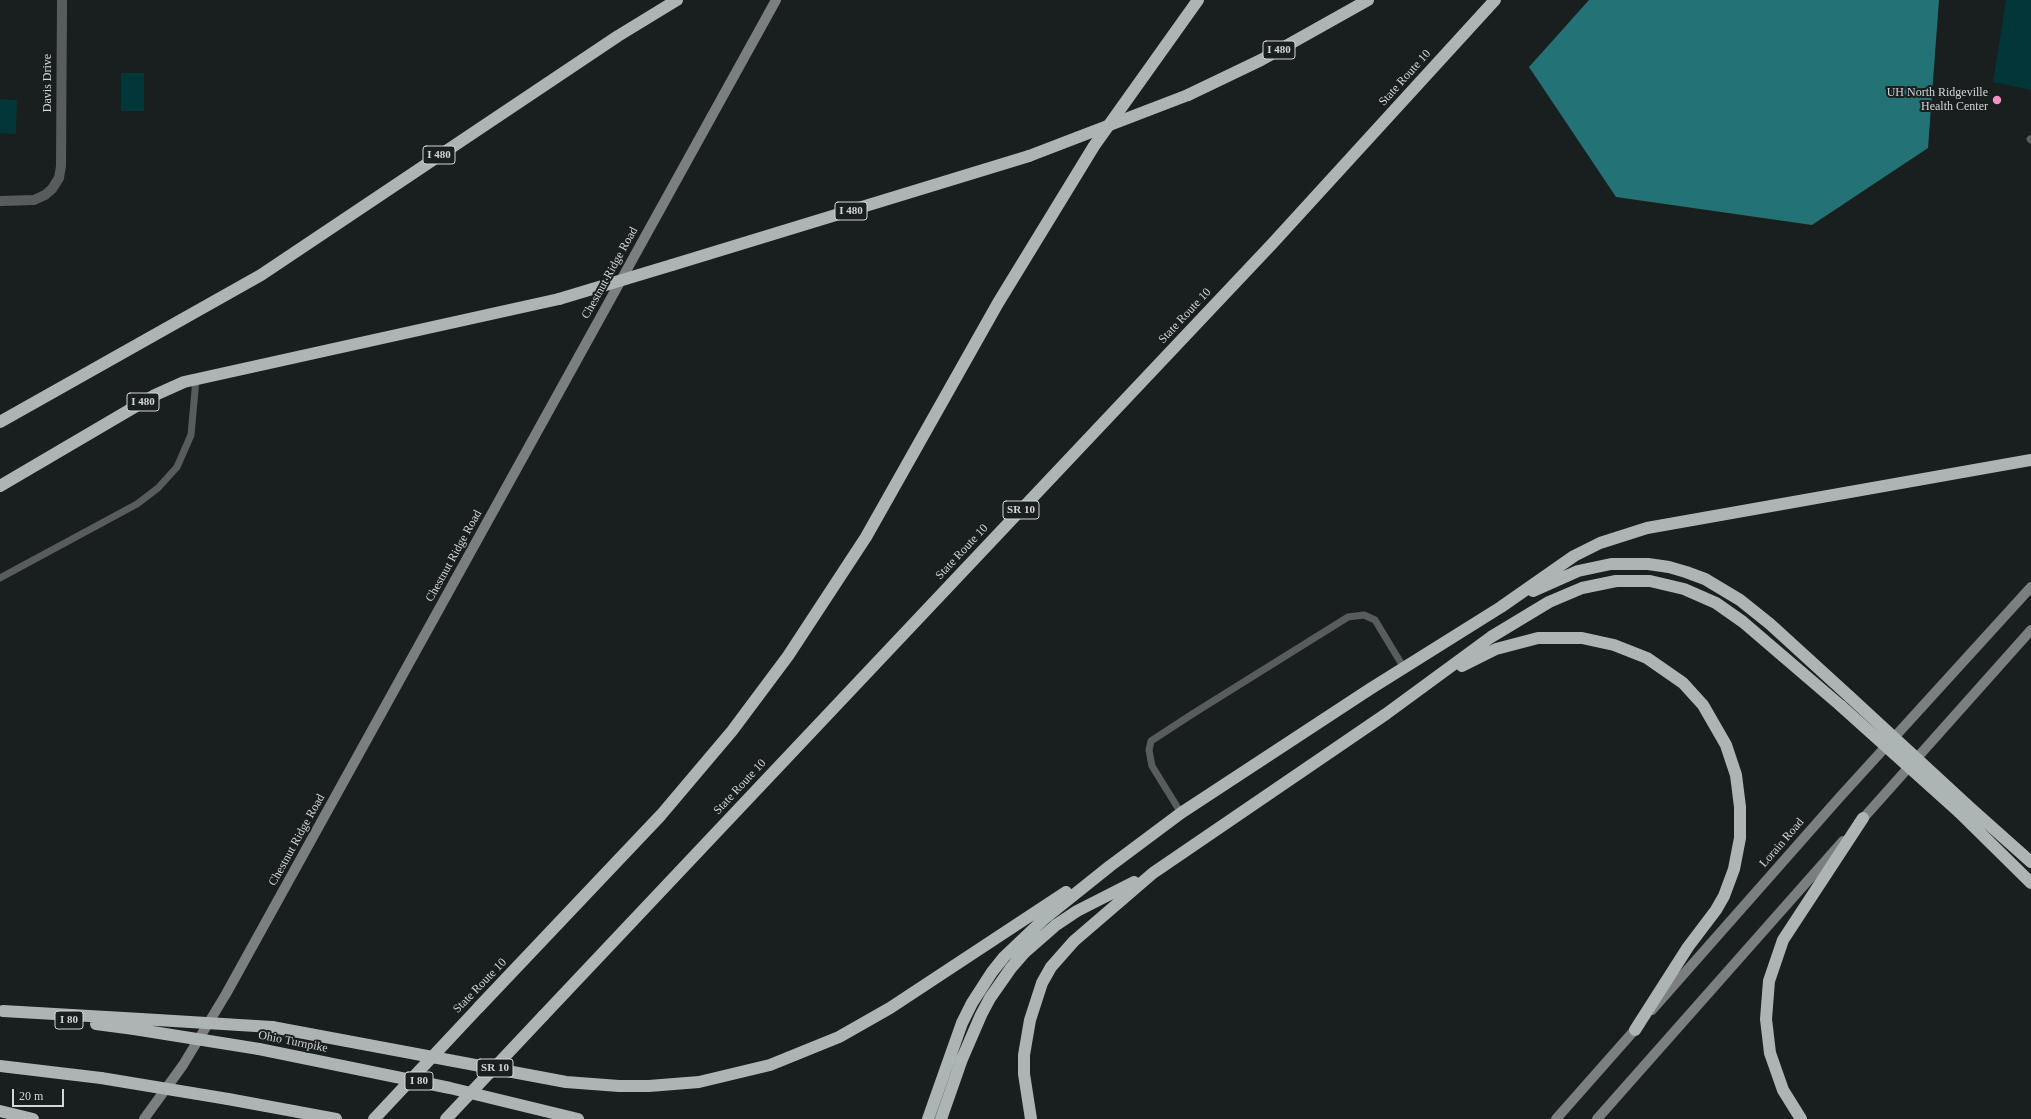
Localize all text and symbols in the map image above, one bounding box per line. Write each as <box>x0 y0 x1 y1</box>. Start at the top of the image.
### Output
road number: I 480 <box>1263 41 1295 59</box>
street label: State Route 10 <box>1376 47 1434 109</box>
street label: Davis Drive <box>41 54 55 112</box>
place label: UH North Ridgeville Health Center <box>1887 86 1988 114</box>
marker: UH North Ridgeville Health Center <box>1991 94 2003 106</box>
road number: I 480 <box>423 146 455 164</box>
road number: I 480 <box>835 202 867 220</box>
street label: Chestnut Ridge Road <box>579 225 641 321</box>
street label: State Route 10 <box>1156 285 1214 347</box>
road number: I 480 <box>127 393 159 411</box>
road number: SR 10 <box>1003 501 1039 519</box>
street label: Chestnut Ridge Road <box>423 508 485 604</box>
street label: State Route 10 <box>933 521 991 583</box>
street label: State Route 10 <box>711 756 769 818</box>
street label: Chestnut Ridge Road <box>266 792 328 888</box>
street label: Lorain Road <box>1757 816 1807 870</box>
street label: State Route 10 <box>450 956 510 1016</box>
road number: I 80 <box>55 1011 83 1029</box>
street label: Ohio Turnpike <box>257 1028 329 1056</box>
road number: SR 10 <box>477 1059 513 1077</box>
road number: I 80 <box>405 1072 433 1090</box>
scale bar <box>14 1081 66 1107</box>
text: 20 m <box>19 1089 43 1103</box>

